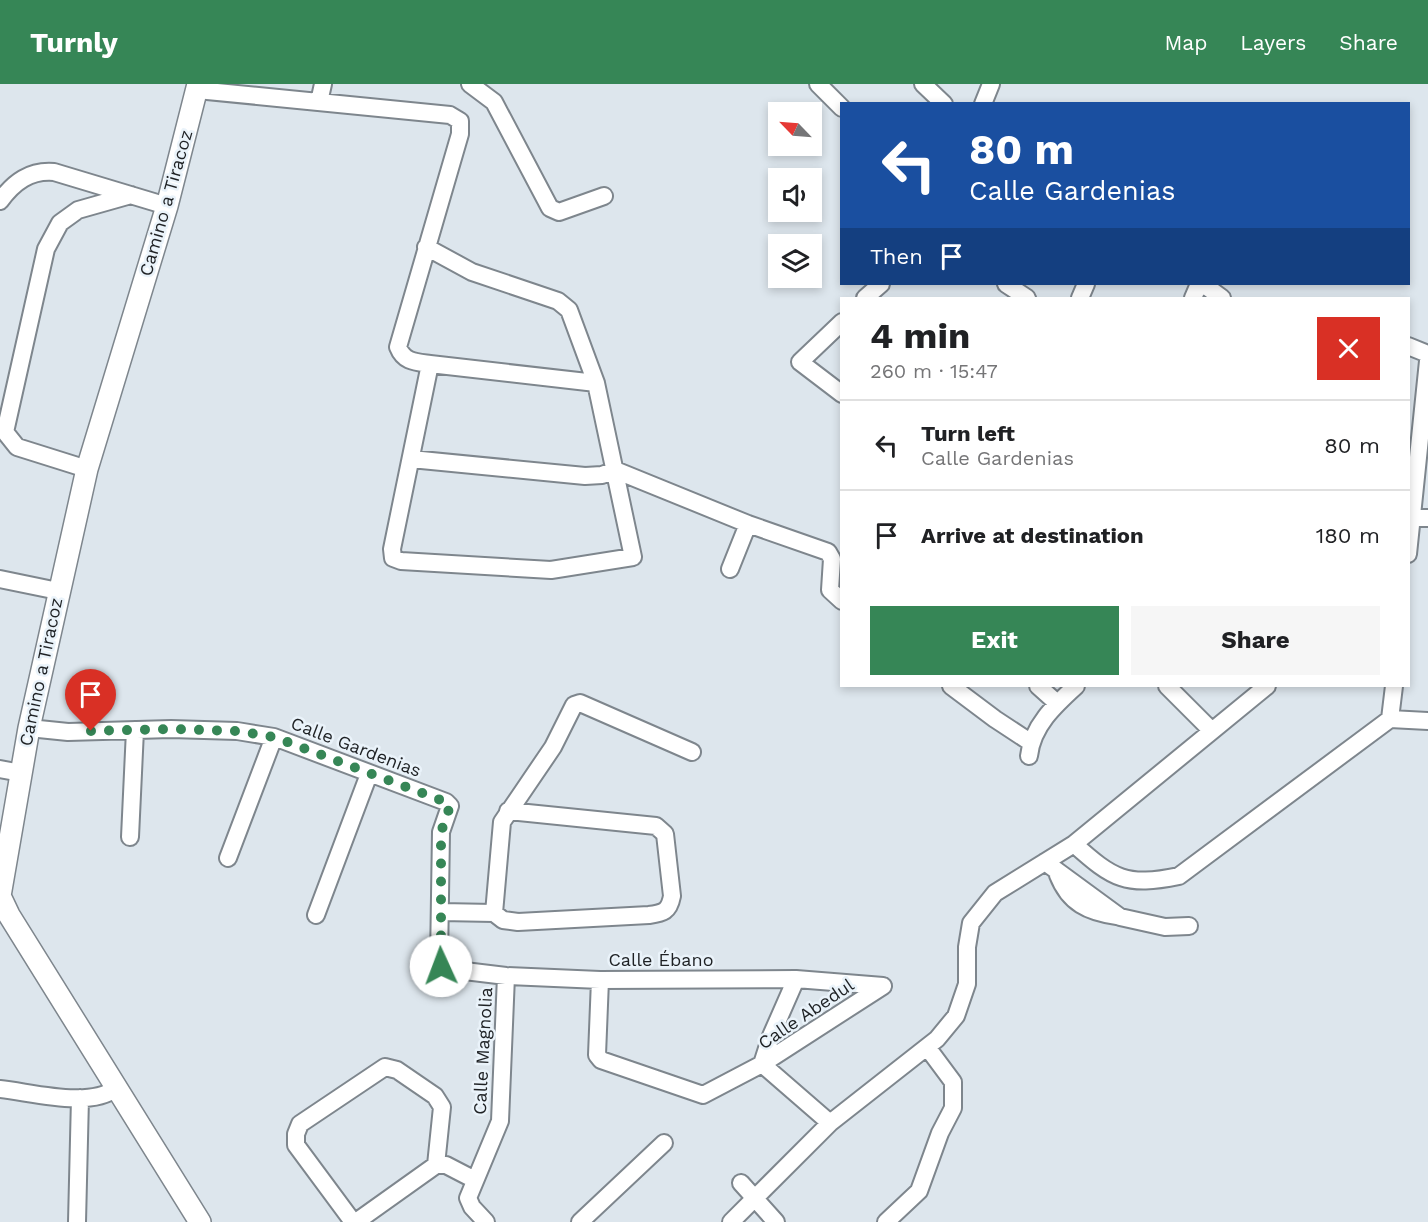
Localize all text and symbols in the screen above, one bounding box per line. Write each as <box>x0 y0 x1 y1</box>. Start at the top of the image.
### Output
text: Turnly <box>30 26 118 59</box>
text: Map <box>1164 30 1207 55</box>
text: Layers <box>1240 30 1306 55</box>
text: Share <box>1339 30 1398 55</box>
north arrow <box>768 102 822 156</box>
map controls <box>768 102 822 288</box>
text: 80 m <box>969 125 1074 174</box>
icon: left <box>870 126 948 204</box>
street label: Camino a Tiracoz <box>135 127 196 278</box>
button: sound <box>768 168 822 222</box>
text: Calle Gardenias <box>969 175 1175 207</box>
button: layers <box>768 234 822 288</box>
icon: arrive <box>935 240 968 273</box>
text: Then <box>870 244 923 269</box>
text: 4 min <box>870 315 970 357</box>
button: close <box>1317 317 1380 380</box>
text: 260 m · 15:47 <box>870 359 998 383</box>
text: Turn left <box>921 421 1015 446</box>
icon: left <box>870 429 903 462</box>
text: 80 m <box>1324 433 1380 458</box>
text: Calle Gardenias <box>921 446 1074 470</box>
icon: arrive <box>870 519 903 552</box>
text: Arrive at destination <box>921 523 1144 548</box>
text: 180 m <box>1316 523 1380 548</box>
street label: Camino a Tiracoz <box>15 596 66 748</box>
button: Exit <box>870 606 1119 675</box>
button: Share <box>1131 606 1380 675</box>
pin <box>65 669 116 731</box>
icon: arrive <box>74 678 107 711</box>
street label: Calle Gardenias <box>288 712 424 781</box>
position arrow <box>409 934 473 998</box>
street label: Calle Ébano <box>609 949 713 970</box>
street label: Calle Abedul <box>754 974 858 1053</box>
street label: Calle Magnolia <box>469 987 496 1115</box>

